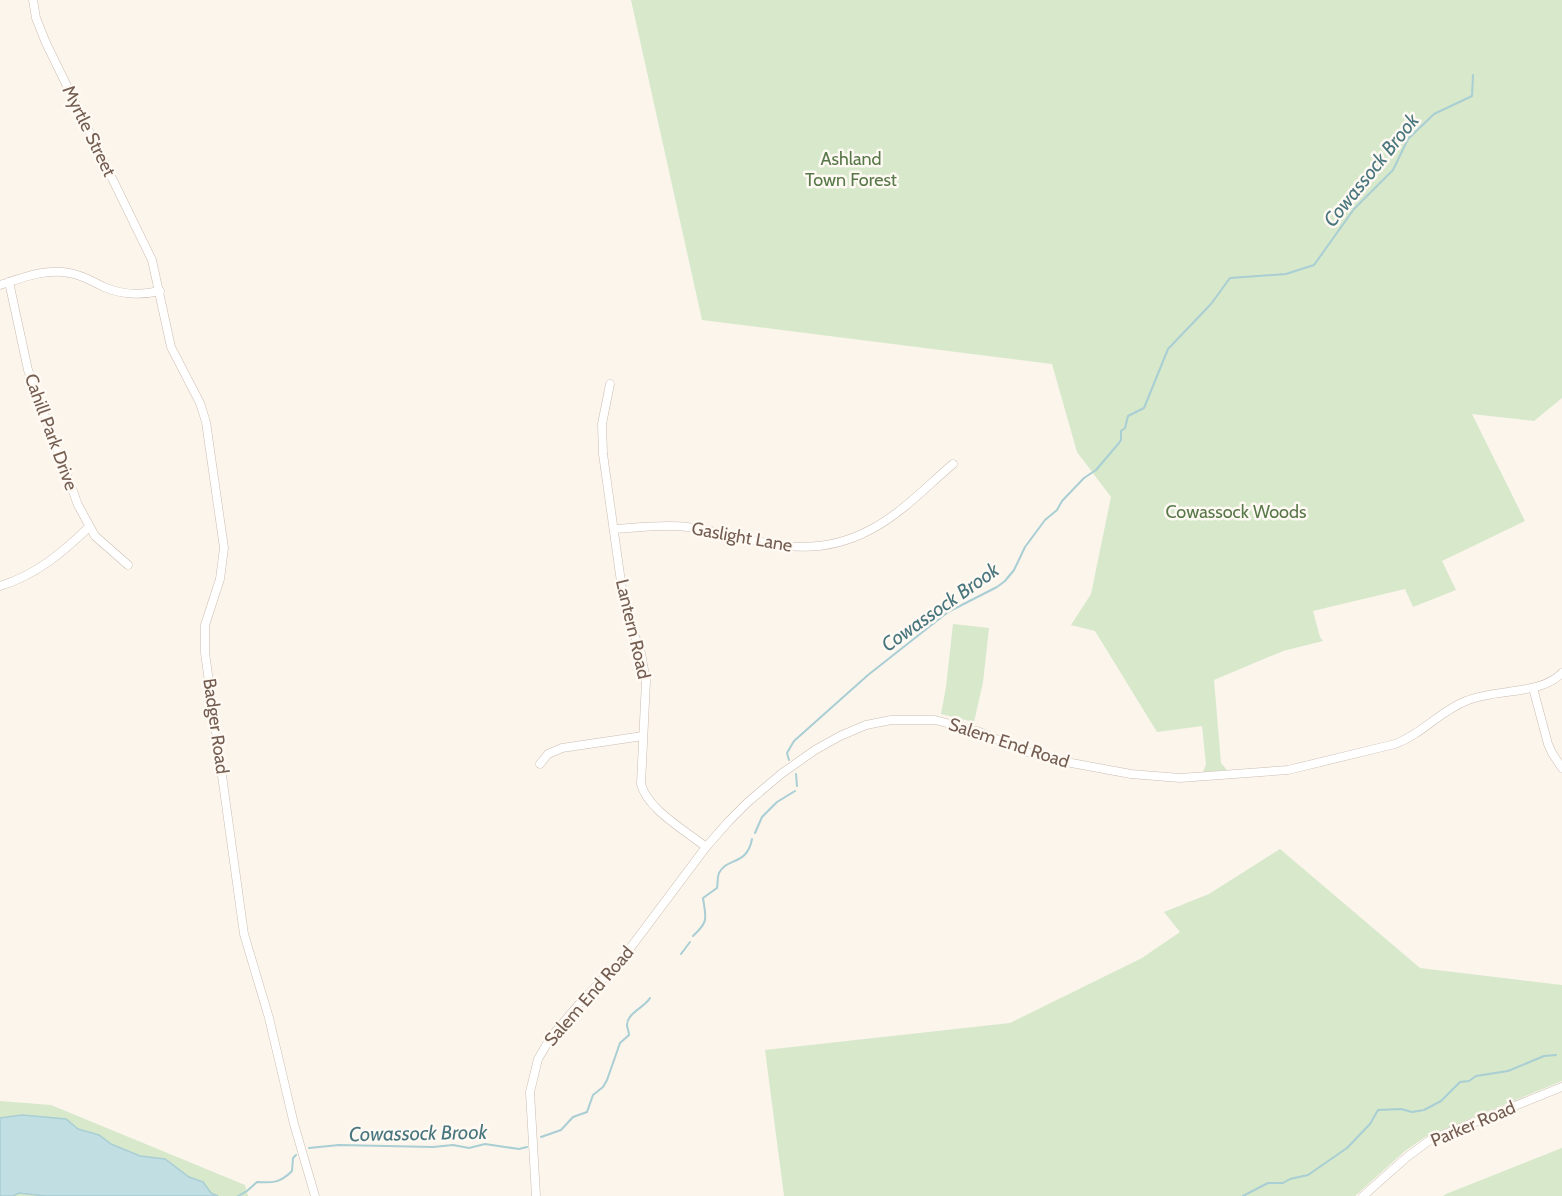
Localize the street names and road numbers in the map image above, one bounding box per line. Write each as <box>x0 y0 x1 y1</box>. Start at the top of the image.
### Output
street label: Myrtle Street <box>57 82 121 180</box>
street label: Cahill Park Drive <box>20 371 82 493</box>
street label: Gaslight Lane <box>690 517 794 557</box>
street label: Lantern Road <box>611 577 655 681</box>
street label: Badger Road <box>198 677 234 775</box>
street label: Salem End Road <box>946 713 1072 773</box>
street label: Salem End Road <box>540 941 638 1051</box>
street label: Parker Road <box>1427 1096 1519 1152</box>

